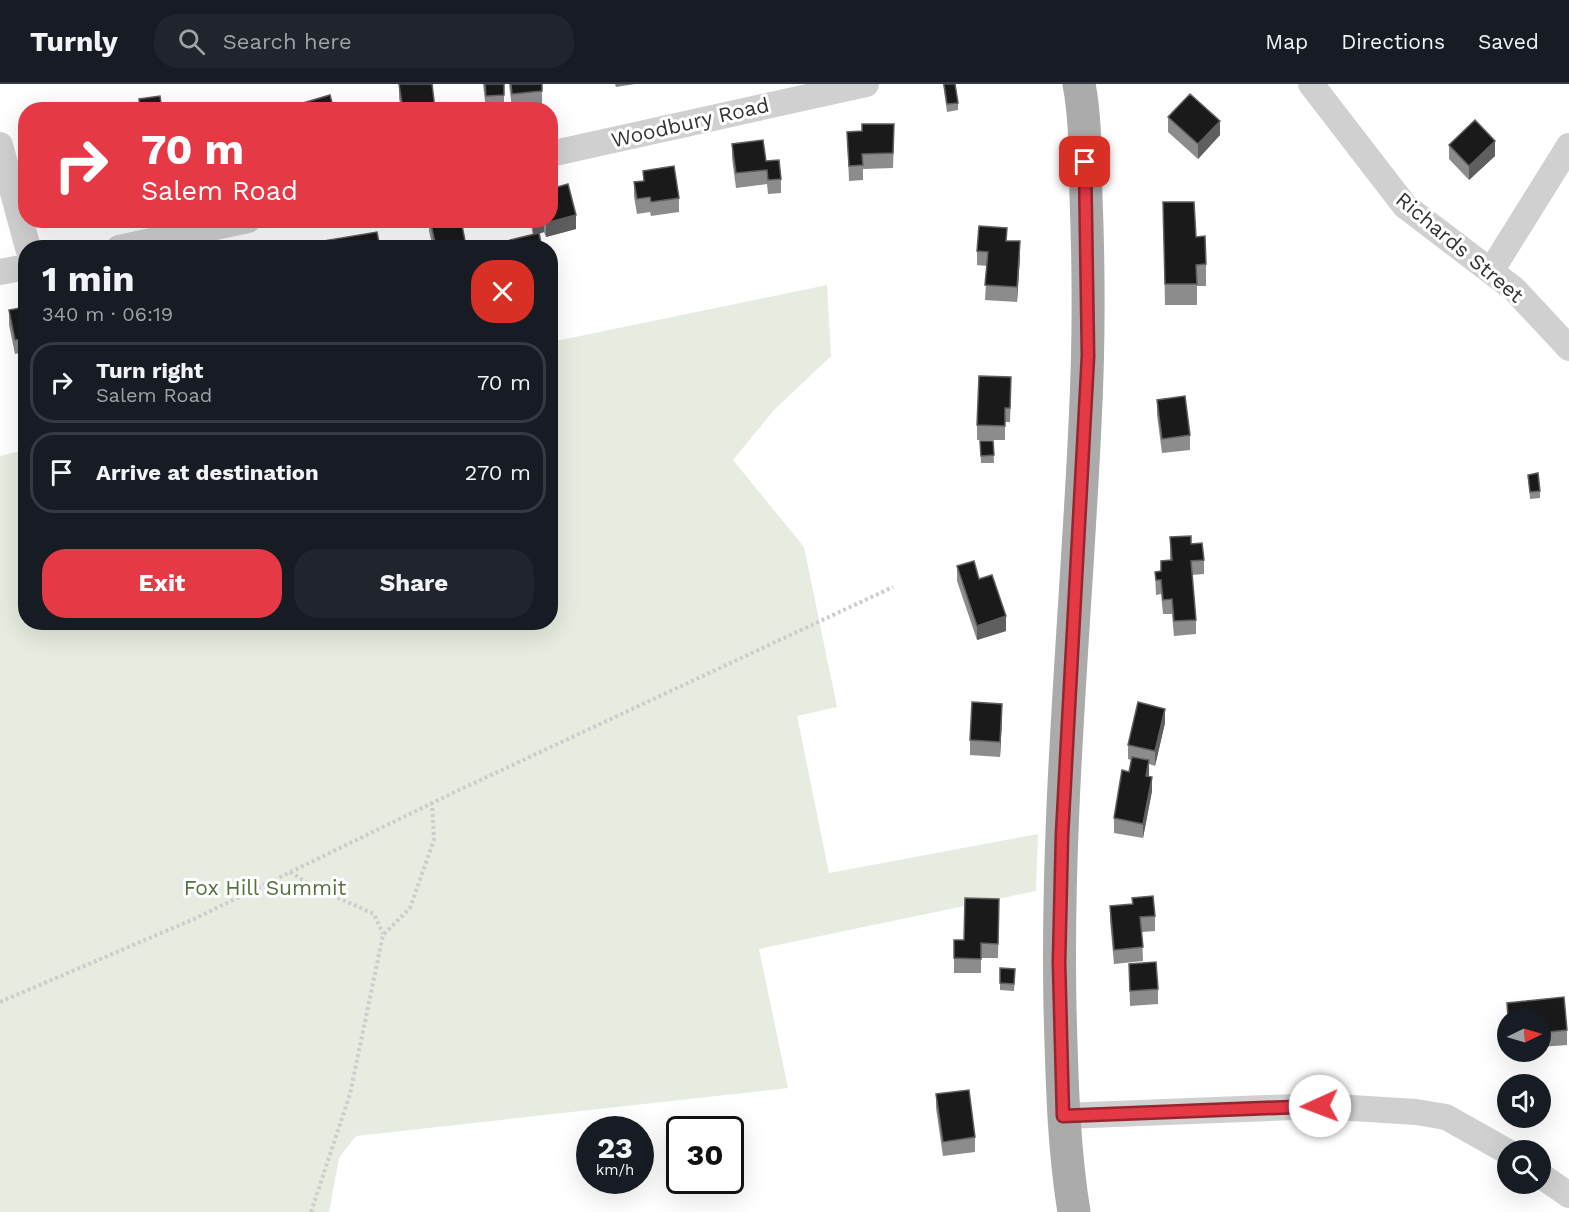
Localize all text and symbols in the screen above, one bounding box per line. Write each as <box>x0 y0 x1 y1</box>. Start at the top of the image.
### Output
search box <box>154 14 574 68</box>
text: Turnly <box>30 25 118 58</box>
icon: search <box>175 25 208 58</box>
text: Search here <box>223 29 352 54</box>
text: Map <box>1265 29 1308 54</box>
text: Directions <box>1341 29 1445 54</box>
text: Saved <box>1478 29 1539 54</box>
street label: Woodbury Road <box>609 92 771 152</box>
text: 70 m <box>141 125 244 174</box>
icon: right <box>42 126 120 204</box>
pin <box>1059 136 1110 187</box>
icon: arrive <box>1068 145 1101 178</box>
text: Salem Road <box>141 175 298 207</box>
street label: Richards Street <box>1391 186 1529 308</box>
text: 1 min <box>42 258 134 300</box>
button: close <box>471 260 534 323</box>
text: 340 m · 06:19 <box>42 302 173 326</box>
text: Turn right <box>96 358 203 383</box>
icon: right <box>45 366 78 399</box>
text: 70 m <box>477 370 531 395</box>
text: Salem Road <box>96 383 212 407</box>
icon: arrive <box>45 456 78 489</box>
text: Arrive at destination <box>96 460 319 485</box>
text: 270 m <box>465 460 531 485</box>
button: Exit <box>42 549 282 618</box>
button: Share <box>294 549 534 618</box>
park label: Fox Hill Summit <box>184 875 347 900</box>
north arrow <box>1497 1008 1551 1062</box>
map controls <box>1497 1008 1551 1194</box>
position arrow <box>1288 1074 1352 1138</box>
button: sound <box>1497 1074 1551 1128</box>
speed limit sign: 30 <box>666 1116 744 1194</box>
text: 23 <box>597 1130 633 1165</box>
button: search <box>1497 1140 1551 1194</box>
text: km/h <box>596 1161 634 1179</box>

